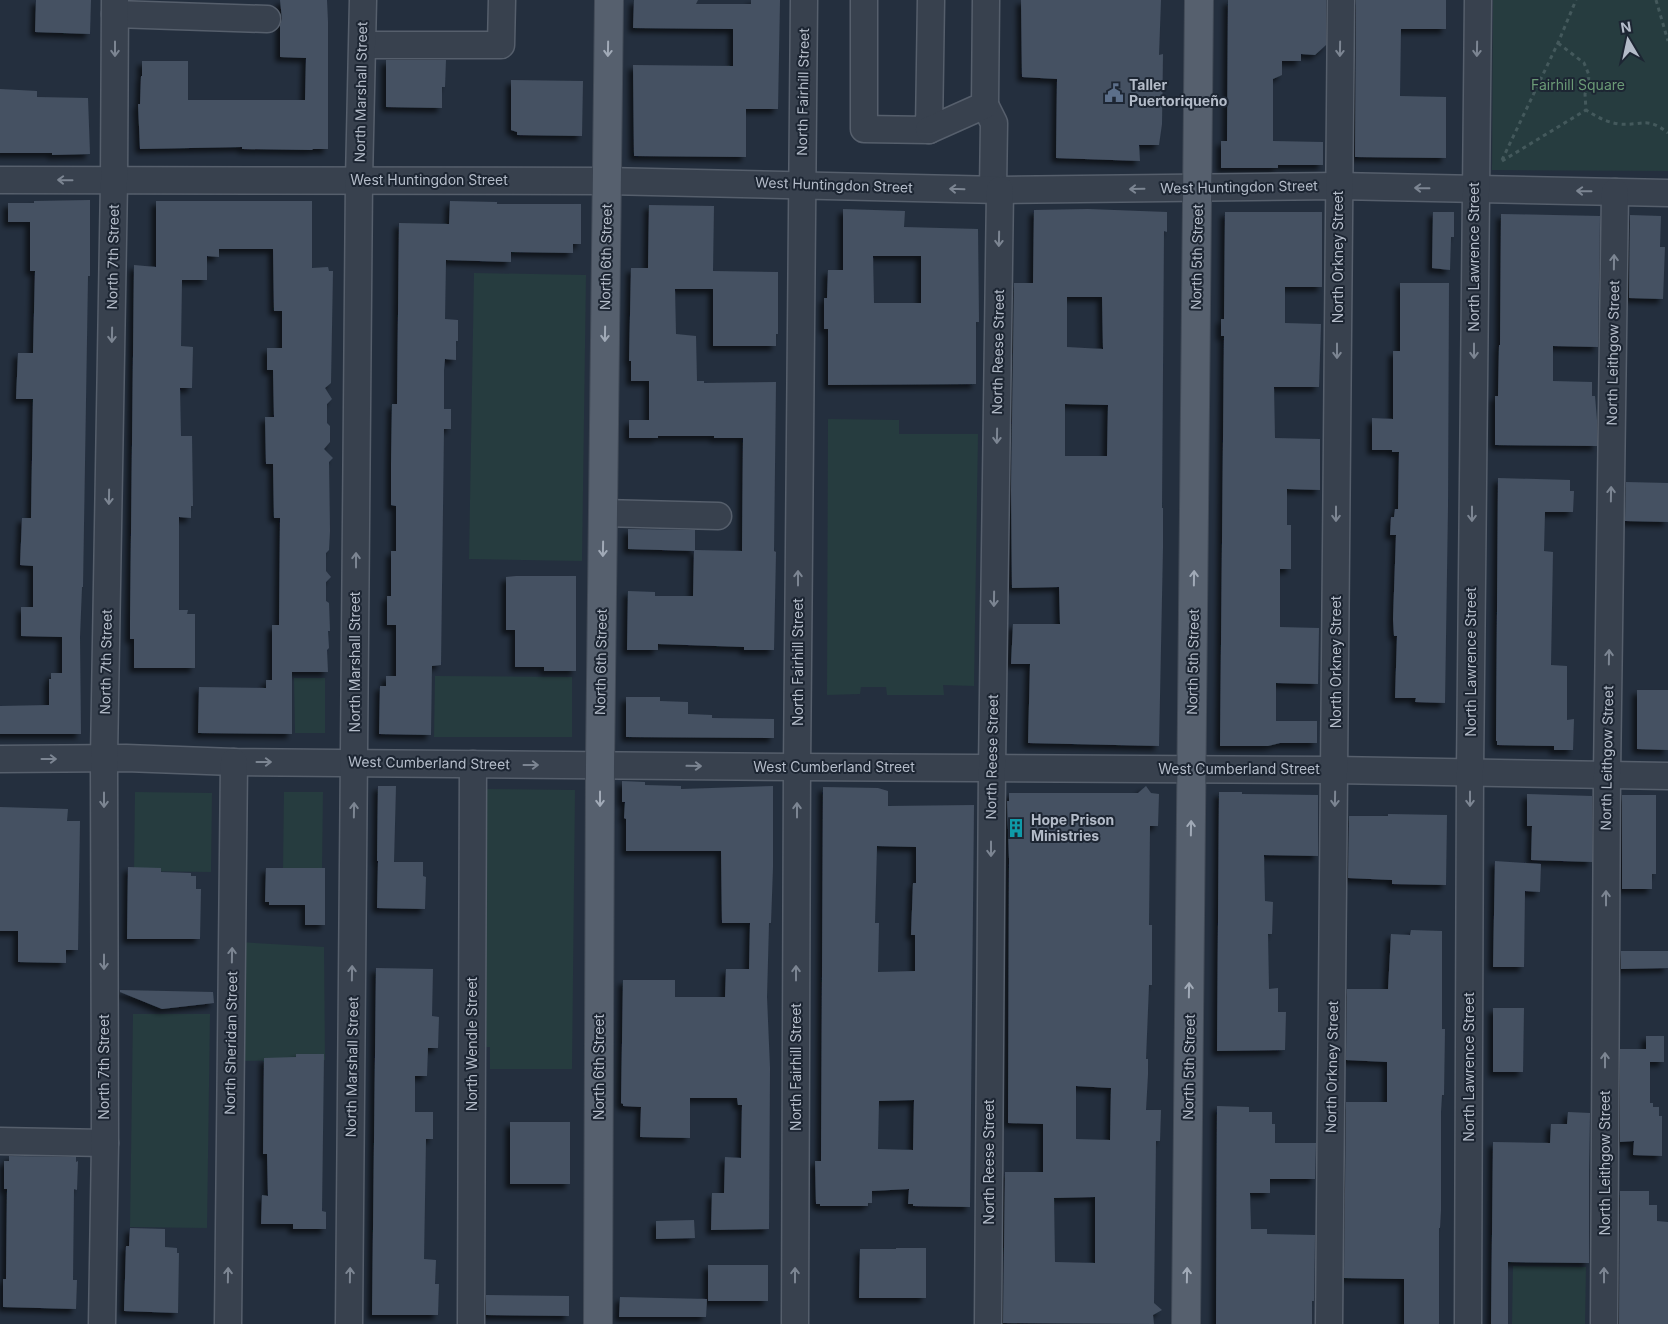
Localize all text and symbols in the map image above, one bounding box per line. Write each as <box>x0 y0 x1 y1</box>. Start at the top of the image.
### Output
north arrow <box>1603 15 1653 65</box>
text: N <box>1619 17 1632 36</box>
street label: North Marshall Street <box>351 21 370 163</box>
street label: North Fairhill Street <box>793 28 812 156</box>
one-way arrow <box>110 40 120 56</box>
one-way arrow <box>603 40 613 56</box>
one-way arrow <box>1335 40 1345 56</box>
one-way arrow <box>1472 40 1482 56</box>
place label: Taller Puertoriqueño <box>1129 76 1228 109</box>
park label: Fairhill Square <box>1531 76 1625 93</box>
public building icon: Taller Puertoriqueño <box>1103 82 1125 104</box>
street label: West Huntingdon Street <box>350 171 508 188</box>
street label: West Huntingdon Street <box>755 173 913 196</box>
one-way arrow <box>58 175 74 185</box>
street label: West Huntingdon Street <box>1160 177 1318 196</box>
street label: North Lawrence Street <box>1465 182 1482 332</box>
one-way arrow <box>1414 183 1430 192</box>
one-way arrow <box>949 184 966 194</box>
one-way arrow <box>1129 184 1146 194</box>
one-way arrow <box>1577 186 1593 196</box>
street label: North Orkney Street <box>1329 190 1346 323</box>
street label: North 6th Street <box>596 203 615 310</box>
street label: North 5th Street <box>1187 203 1206 310</box>
street label: North 7th Street <box>103 204 122 310</box>
one-way arrow <box>995 231 1004 247</box>
one-way arrow <box>1610 254 1619 270</box>
street label: North Leithgow Street <box>1603 280 1622 426</box>
street label: North Reese Street <box>988 289 1007 415</box>
one-way arrow <box>600 325 610 341</box>
one-way arrow <box>107 326 116 342</box>
one-way arrow <box>1332 342 1342 359</box>
one-way arrow <box>1469 342 1479 359</box>
one-way arrow <box>992 428 1002 444</box>
one-way arrow <box>1606 486 1616 502</box>
one-way arrow <box>104 488 114 505</box>
one-way arrow <box>1331 505 1341 521</box>
one-way arrow <box>1468 505 1477 521</box>
one-way arrow <box>598 540 607 556</box>
one-way arrow <box>351 553 361 569</box>
one-way arrow <box>793 570 803 586</box>
one-way arrow <box>1189 570 1198 586</box>
street label: North Lawrence Street <box>1462 587 1479 737</box>
one-way arrow <box>990 590 999 606</box>
street label: North Marshall Street <box>346 591 363 732</box>
street label: North Orkney Street <box>1327 595 1344 728</box>
street label: North Fairhill Street <box>789 598 806 726</box>
street label: North 6th Street <box>591 608 610 715</box>
street label: North 5th Street <box>1183 608 1202 715</box>
street label: North 7th Street <box>96 609 115 715</box>
one-way arrow <box>1604 649 1613 665</box>
street label: North Leithgow Street <box>1597 685 1616 831</box>
street label: North Reese Street <box>982 694 1001 820</box>
street label: West Cumberland Street <box>348 753 510 772</box>
one-way arrow <box>40 754 56 764</box>
one-way arrow <box>255 757 271 767</box>
street label: West Cumberland Street <box>753 758 915 775</box>
one-way arrow <box>522 760 539 770</box>
street label: West Cumberland Street <box>1158 760 1320 777</box>
one-way arrow <box>685 761 701 771</box>
one-way arrow <box>595 790 605 806</box>
one-way arrow <box>1330 790 1340 806</box>
one-way arrow <box>1465 790 1475 806</box>
one-way arrow <box>99 791 109 807</box>
one-way arrow <box>349 803 359 819</box>
one-way arrow <box>792 803 801 819</box>
place label: Hope Prison Ministries <box>1031 811 1114 844</box>
building icon: Hope Prison Ministries <box>1005 817 1027 839</box>
one-way arrow <box>1186 820 1196 836</box>
one-way arrow <box>987 840 996 856</box>
one-way arrow <box>1601 890 1611 906</box>
one-way arrow <box>227 948 237 964</box>
one-way arrow <box>99 954 109 970</box>
one-way arrow <box>347 965 357 982</box>
one-way arrow <box>791 965 801 982</box>
street label: North Sheridan Street <box>221 971 240 1115</box>
street label: North Wendle Street <box>463 976 480 1111</box>
one-way arrow <box>1184 983 1194 999</box>
street label: North Lawrence Street <box>1460 992 1477 1142</box>
street label: North Marshall Street <box>342 996 361 1138</box>
street label: North Orkney Street <box>1322 1000 1341 1133</box>
street label: North Fairhill Street <box>787 1003 804 1131</box>
street label: North 6th Street <box>590 1013 607 1120</box>
street label: North 5th Street <box>1179 1013 1198 1120</box>
street label: North 7th Street <box>95 1014 112 1120</box>
one-way arrow <box>1600 1053 1610 1069</box>
street label: North Leithgow Street <box>1596 1090 1613 1236</box>
street label: North Reese Street <box>980 1099 997 1225</box>
one-way arrow <box>223 1268 233 1284</box>
one-way arrow <box>345 1268 355 1284</box>
one-way arrow <box>790 1268 800 1284</box>
one-way arrow <box>1182 1268 1191 1284</box>
one-way arrow <box>1599 1268 1609 1284</box>

